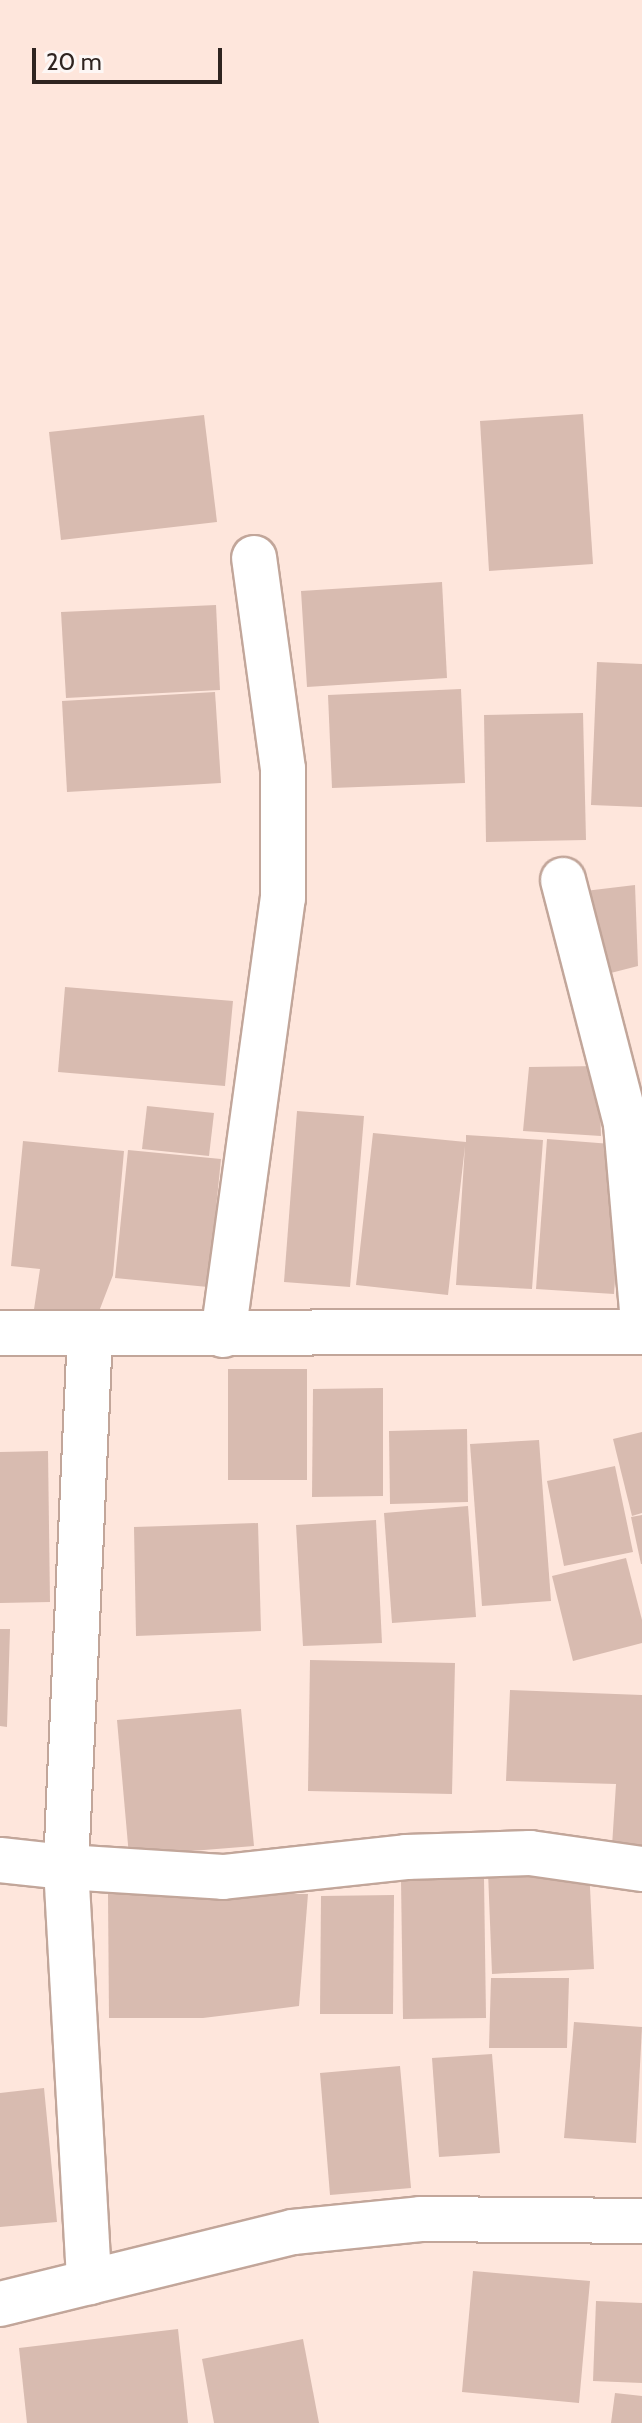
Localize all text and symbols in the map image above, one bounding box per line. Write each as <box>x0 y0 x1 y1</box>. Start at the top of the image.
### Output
scale bar <box>36 32 226 82</box>
text: 20 m <box>46 47 102 76</box>

